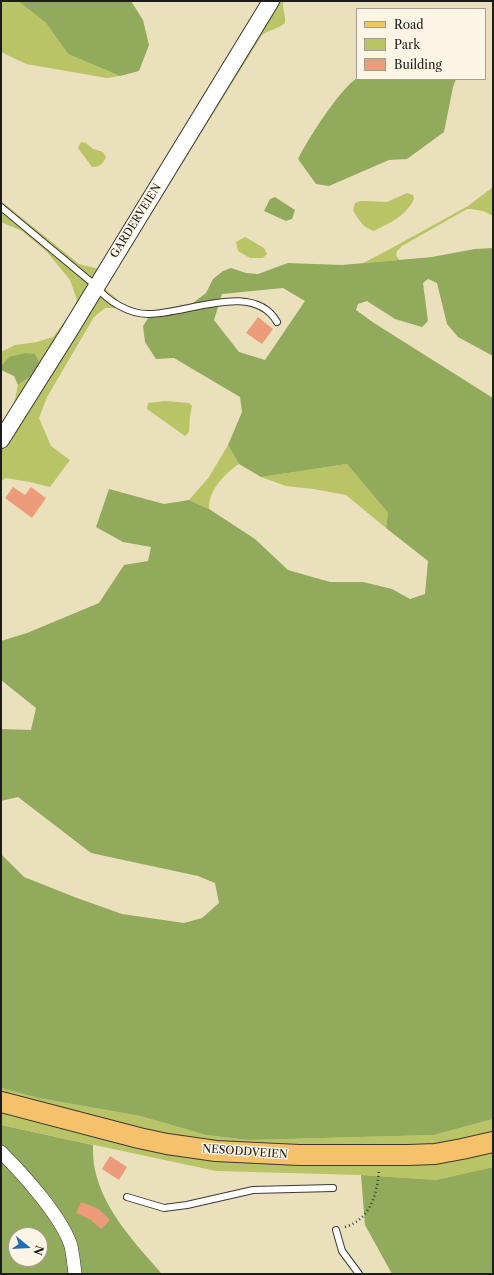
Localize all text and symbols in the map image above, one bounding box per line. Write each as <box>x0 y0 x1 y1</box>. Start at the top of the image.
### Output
legend <box>356 8 486 80</box>
text: Road <box>394 17 424 32</box>
text: Park <box>394 37 420 52</box>
text: Building <box>394 57 442 72</box>
street label: GARDERVEIEN <box>108 181 164 261</box>
street label: NESODDVEIEN <box>202 1142 288 1162</box>
north arrow <box>8 1227 48 1267</box>
text: N <box>30 1244 47 1257</box>

